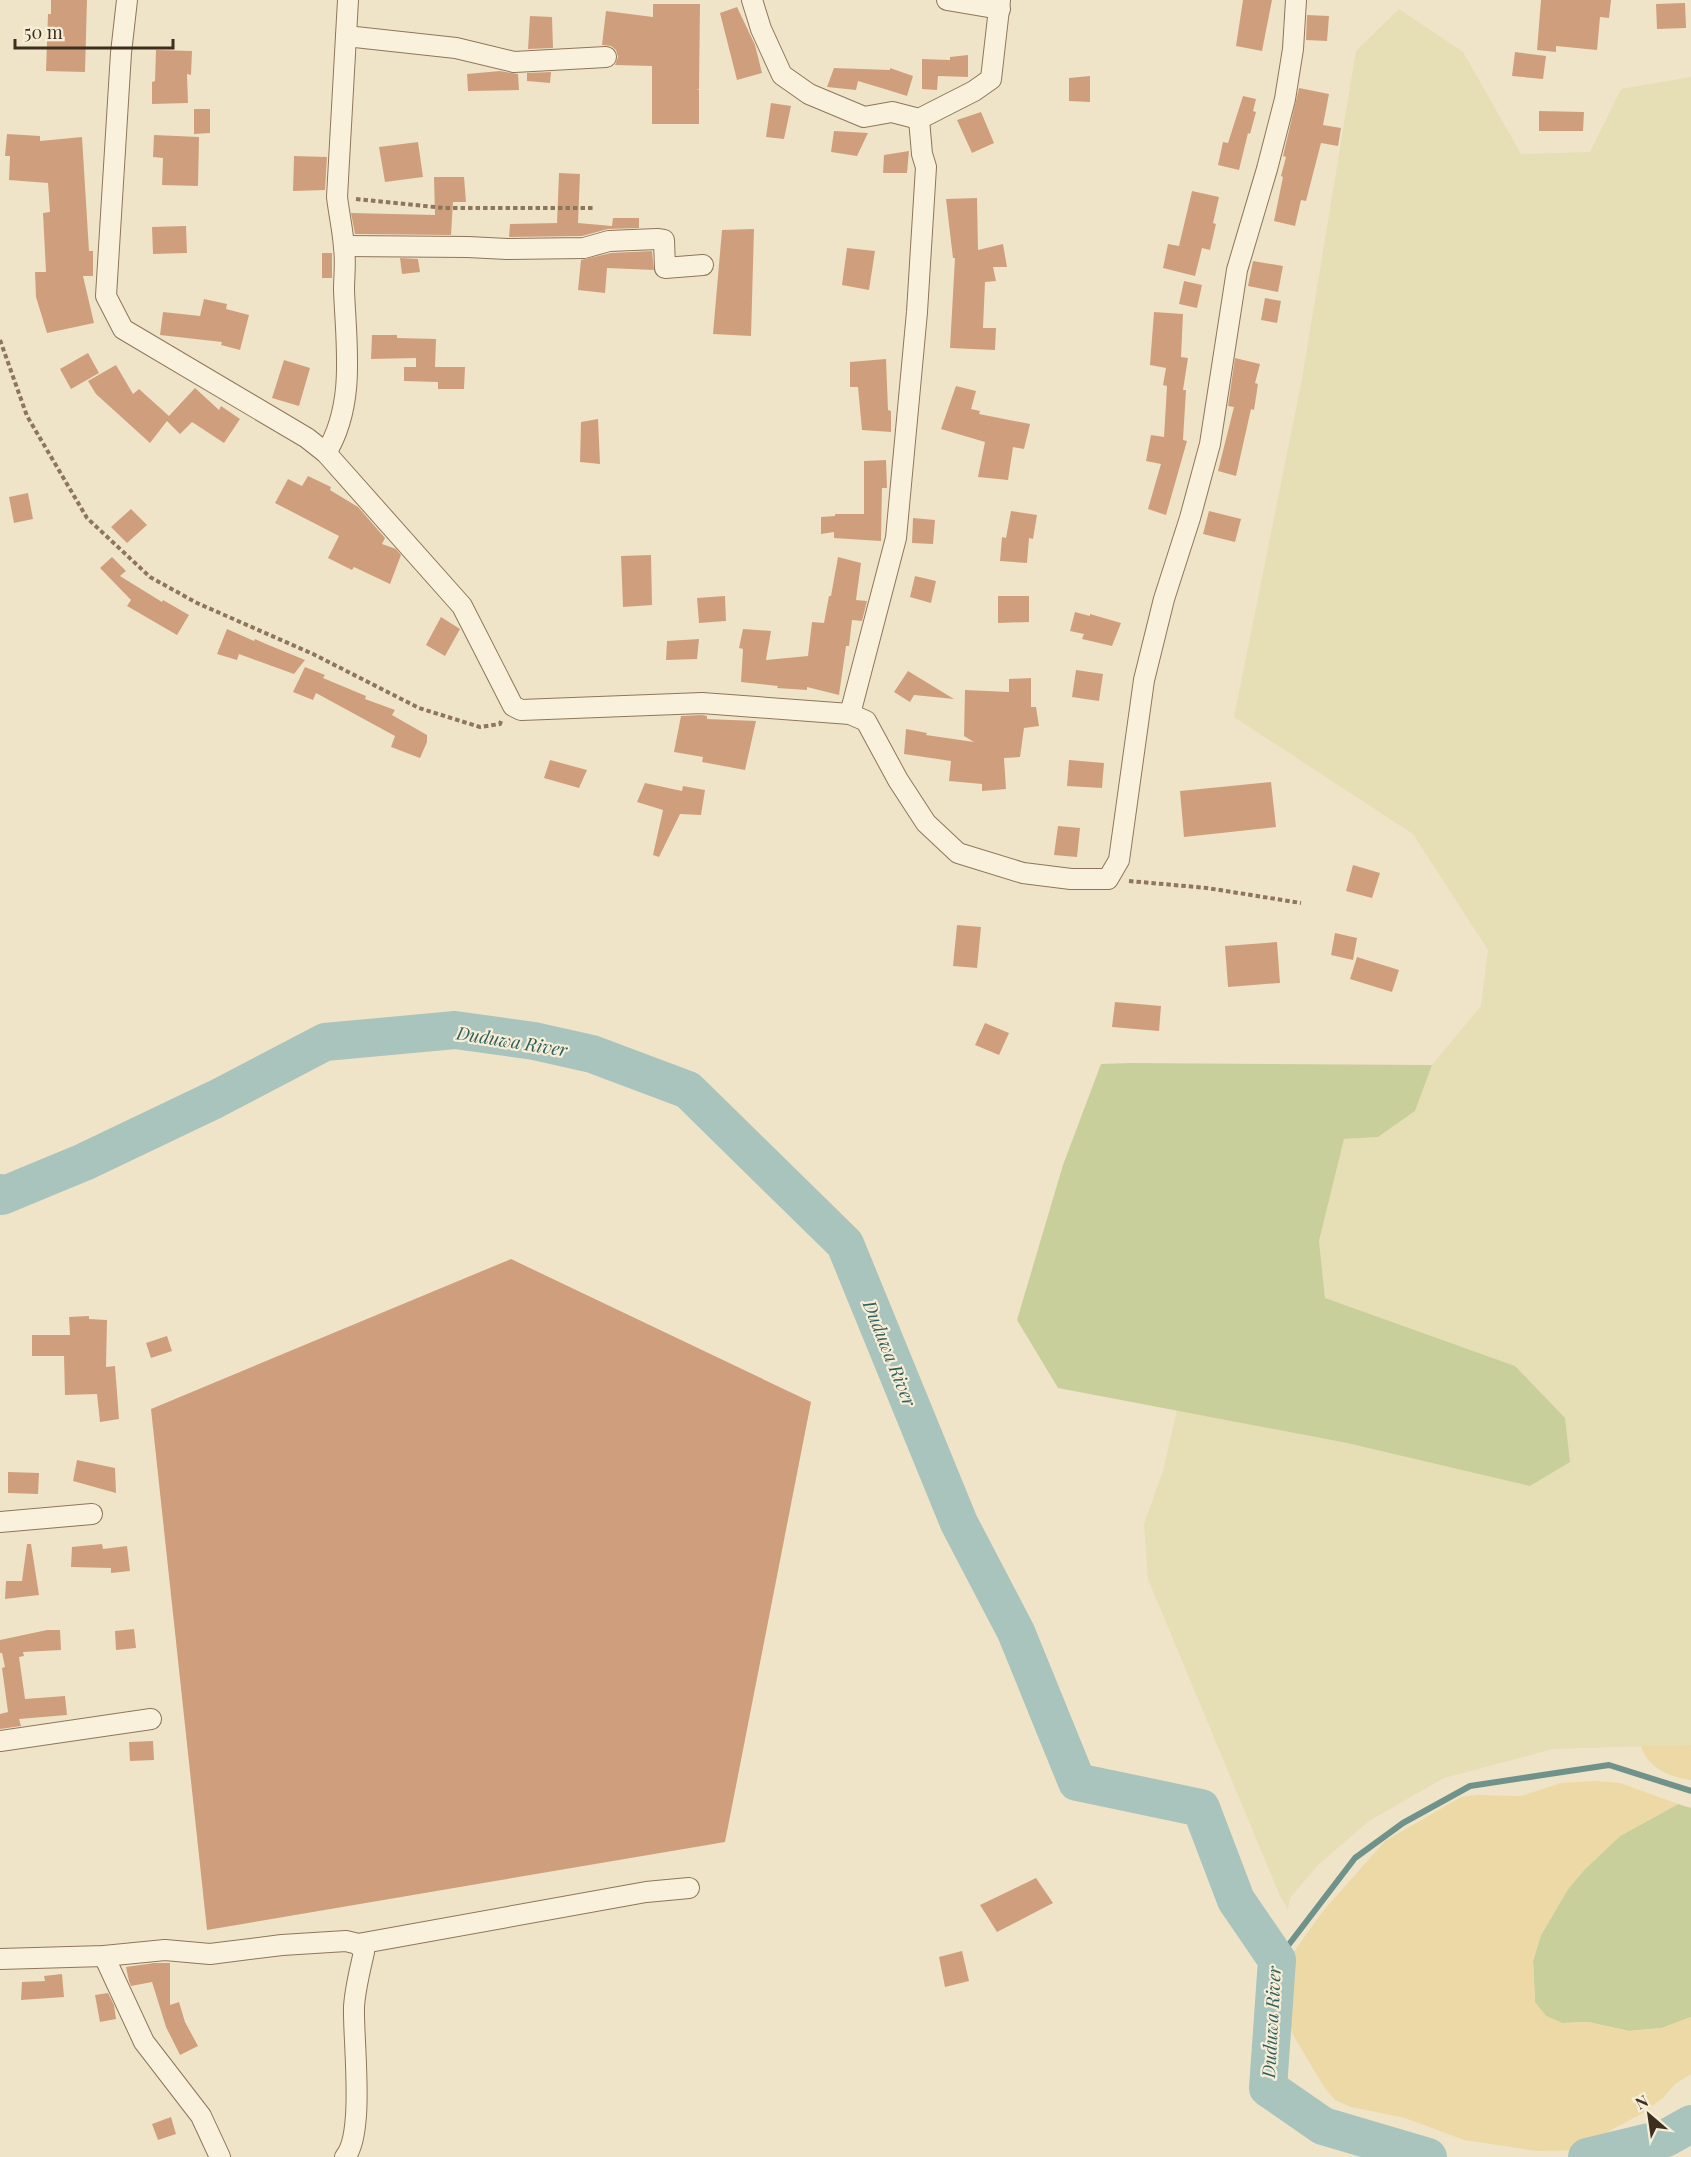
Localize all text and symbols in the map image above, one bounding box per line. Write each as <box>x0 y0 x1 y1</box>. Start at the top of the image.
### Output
scale bar <box>15 12 172 50</box>
text: 50 m <box>24 20 63 44</box>
water label: Duduwa River <box>454 1020 570 1062</box>
water label: Duduwa River <box>858 1296 923 1411</box>
water label: Duduwa River <box>1256 1964 1286 2079</box>
north arrow <box>1619 2085 1679 2145</box>
text: N <box>1631 2089 1652 2113</box>

